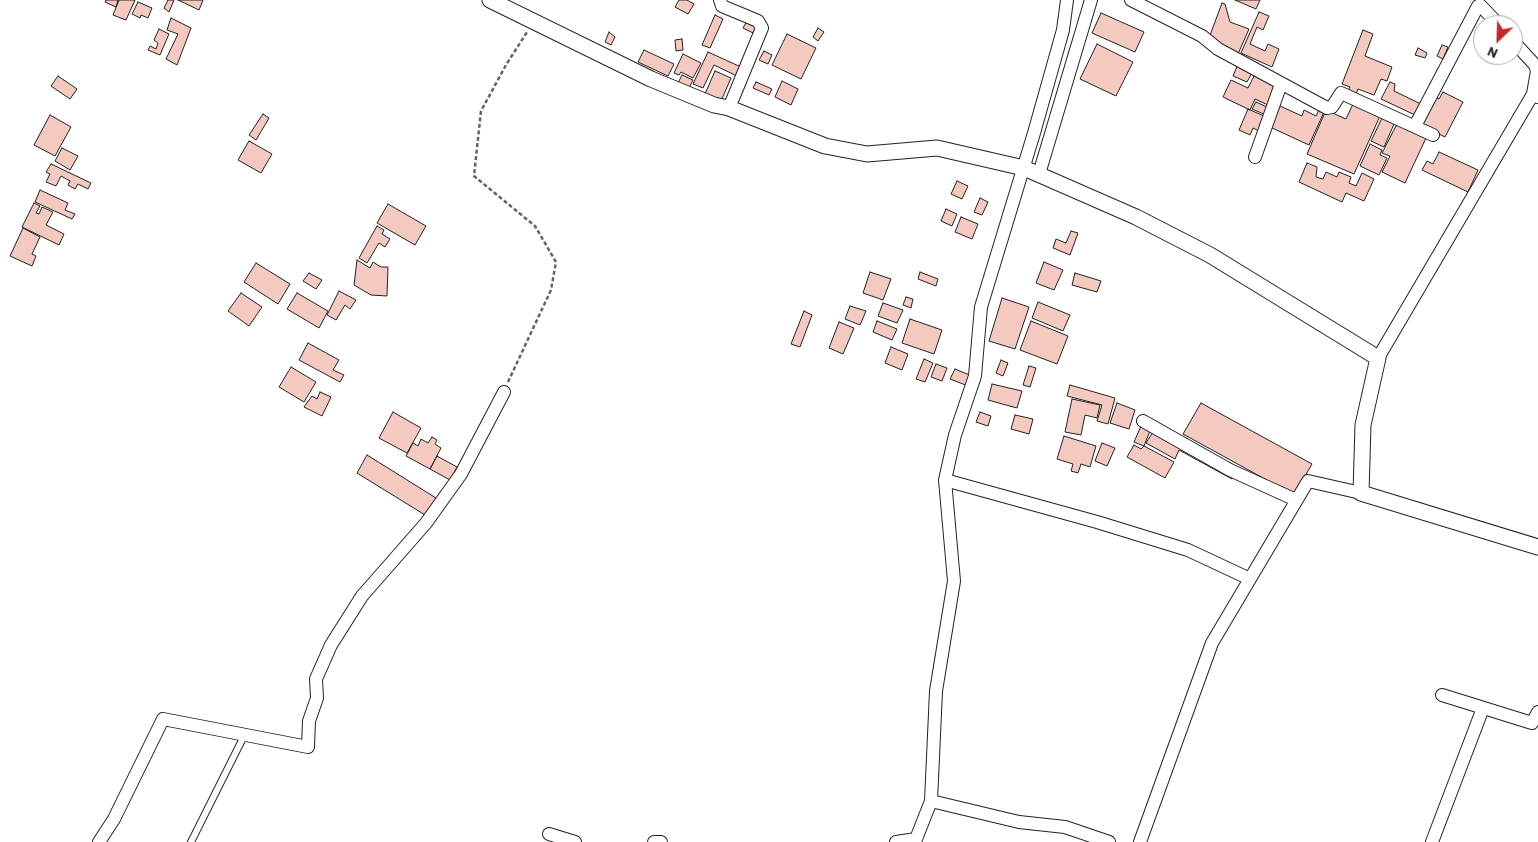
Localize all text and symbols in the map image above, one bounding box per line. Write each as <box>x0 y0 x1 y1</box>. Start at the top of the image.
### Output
north arrow <box>1473 15 1523 65</box>
text: N <box>1484 44 1500 63</box>

